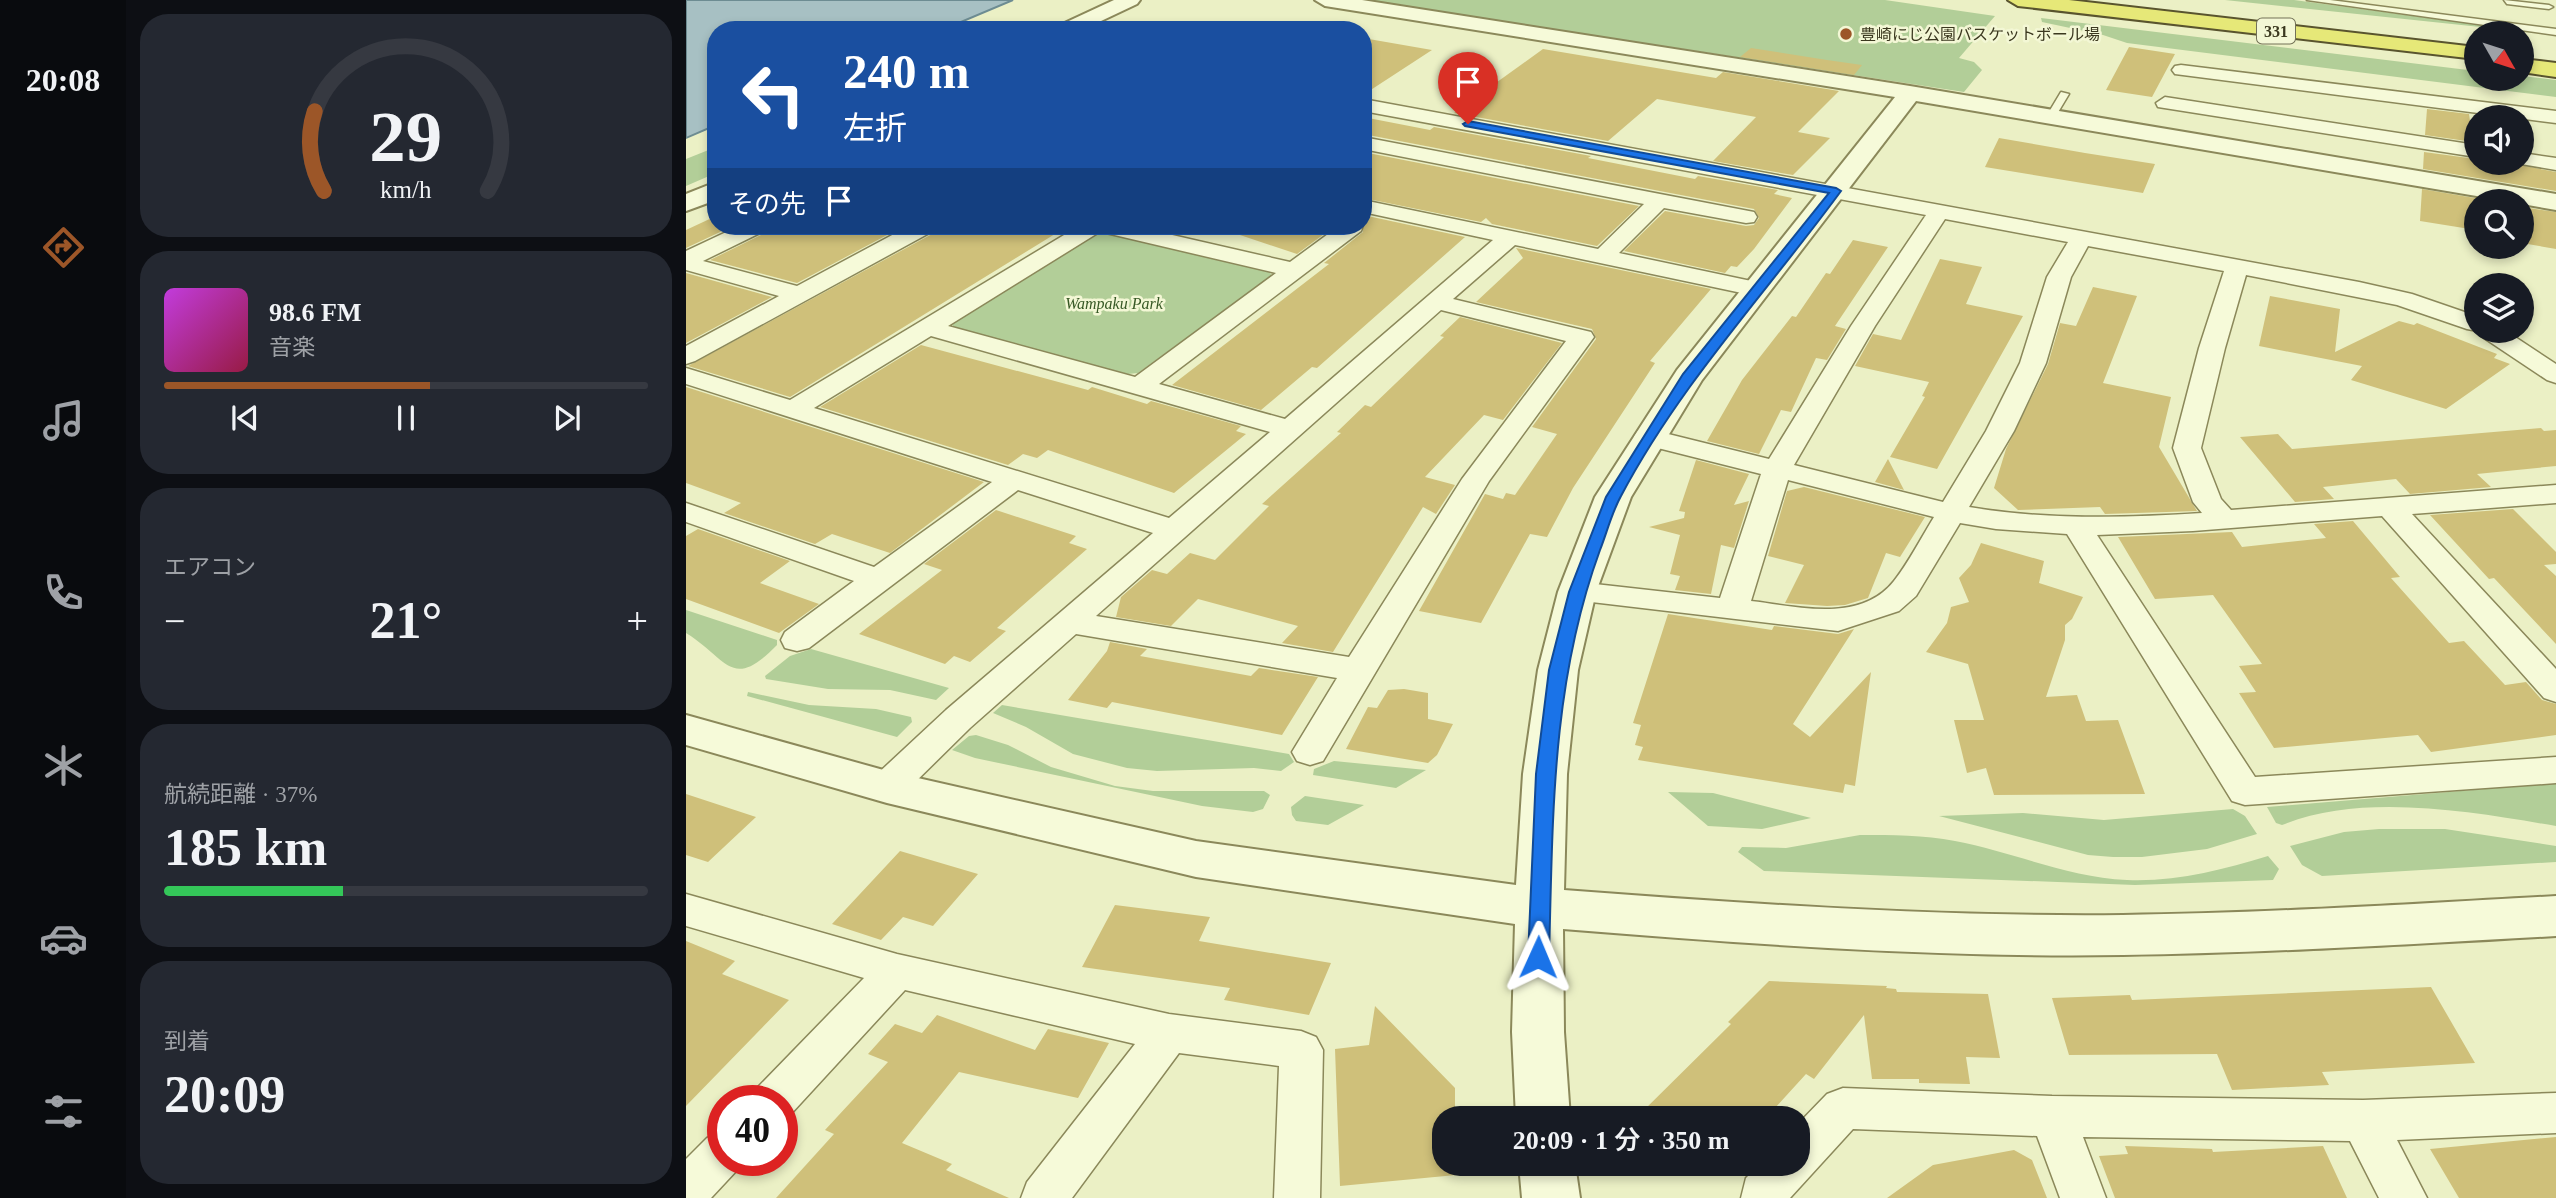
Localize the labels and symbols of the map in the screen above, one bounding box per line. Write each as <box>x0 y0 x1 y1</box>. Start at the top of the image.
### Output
road number: 331 <box>2257 19 2295 44</box>
north arrow <box>2464 21 2534 91</box>
marker: 豊崎にじ公園バスケットボール場 <box>1838 26 1854 42</box>
place label: 豊崎にじ公園バスケットボール場 <box>1860 26 2100 43</box>
pin <box>1438 52 1498 124</box>
park label: Wampaku Park <box>1065 295 1164 313</box>
position arrow <box>1501 920 1575 994</box>
speed limit sign: 40 <box>707 1085 798 1176</box>

